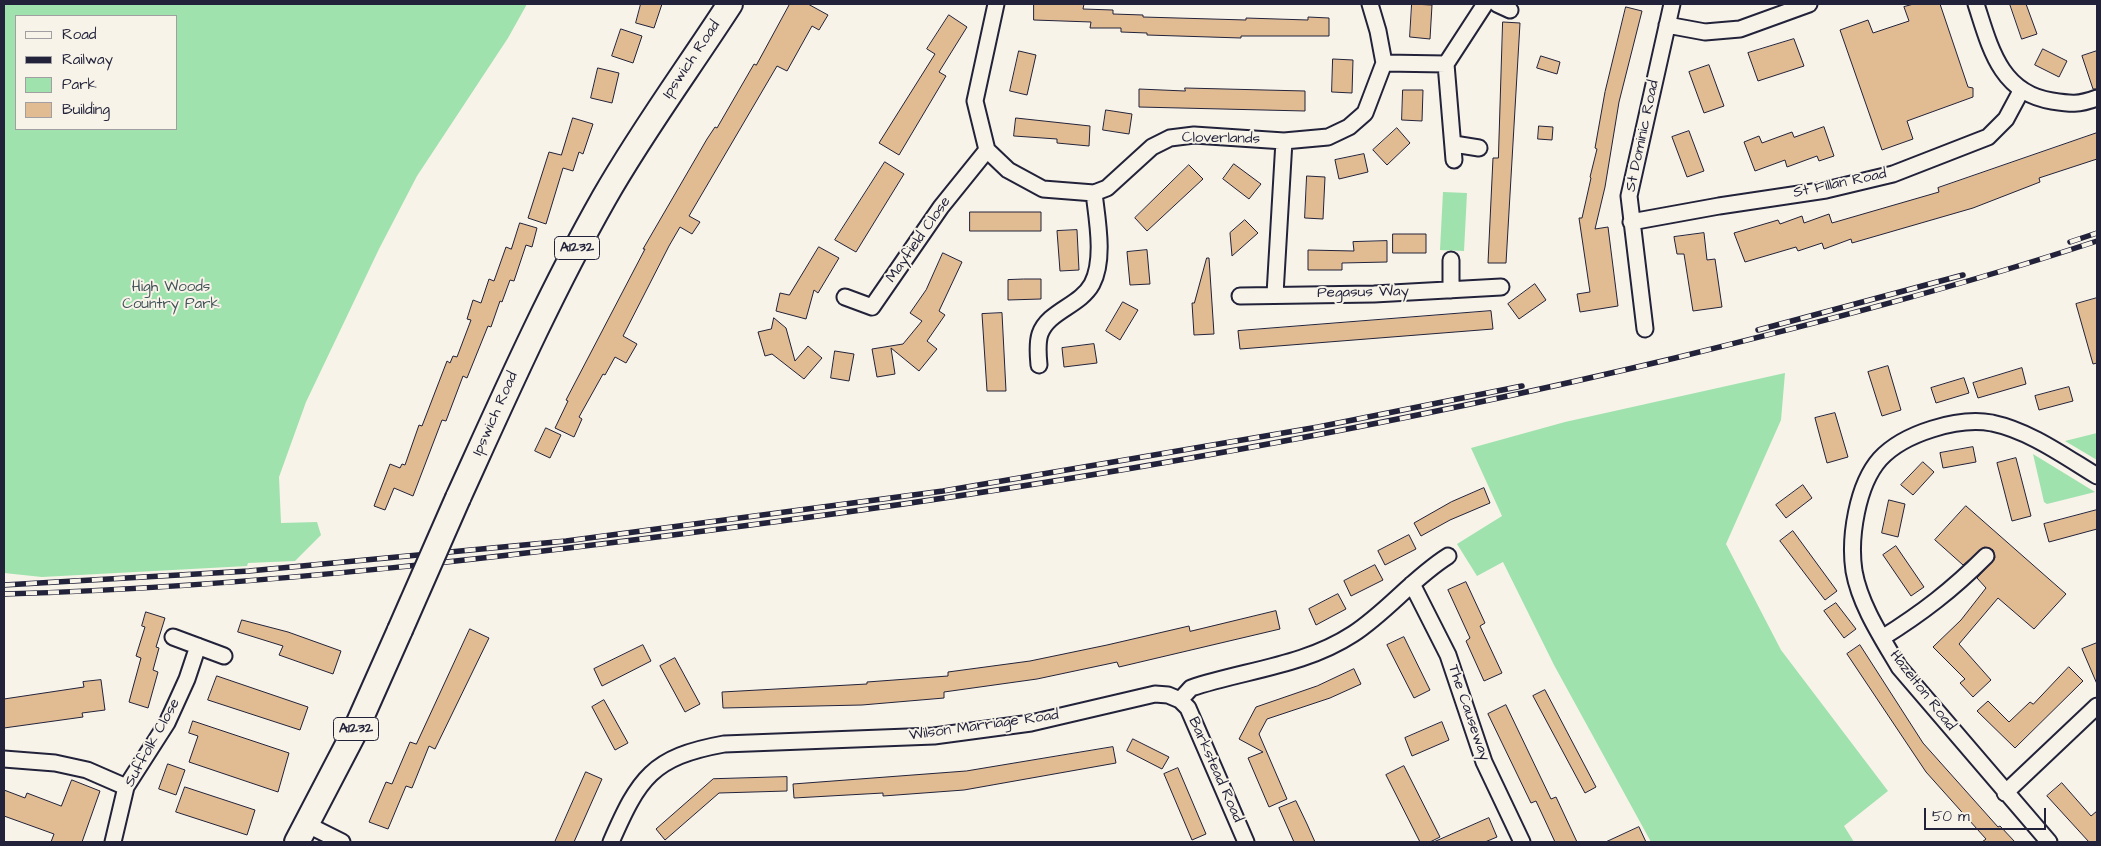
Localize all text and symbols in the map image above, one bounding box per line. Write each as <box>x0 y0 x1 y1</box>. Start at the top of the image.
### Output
legend <box>15 15 178 130</box>
street label: Ipswich Road <box>659 18 725 102</box>
text: Road <box>62 24 96 45</box>
text: Railway <box>62 49 113 70</box>
text: Park <box>62 74 97 95</box>
street label: St Dominic Road <box>1622 79 1664 193</box>
text: Building <box>62 99 110 120</box>
street label: Cloverlands <box>1182 129 1260 149</box>
street label: St Fillan Road <box>1792 165 1888 203</box>
street label: Mayfield Close <box>883 194 955 286</box>
road number: A1232 <box>554 237 600 260</box>
park label: High Woods Country Park <box>122 279 220 314</box>
street label: Pegasus Way <box>1317 283 1409 303</box>
street label: Ipswich Road <box>469 369 523 459</box>
street label: Hazelton Road <box>1885 647 1959 735</box>
street label: The Causeway <box>1443 663 1493 763</box>
street label: Suffolk Close <box>121 696 185 790</box>
street label: Wilson Marriage Road <box>908 707 1060 745</box>
street label: Barkstead Road <box>1184 715 1246 825</box>
road number: A1232 <box>334 718 378 741</box>
scale bar <box>1926 798 2048 830</box>
text: 50 m <box>1932 806 1970 827</box>

